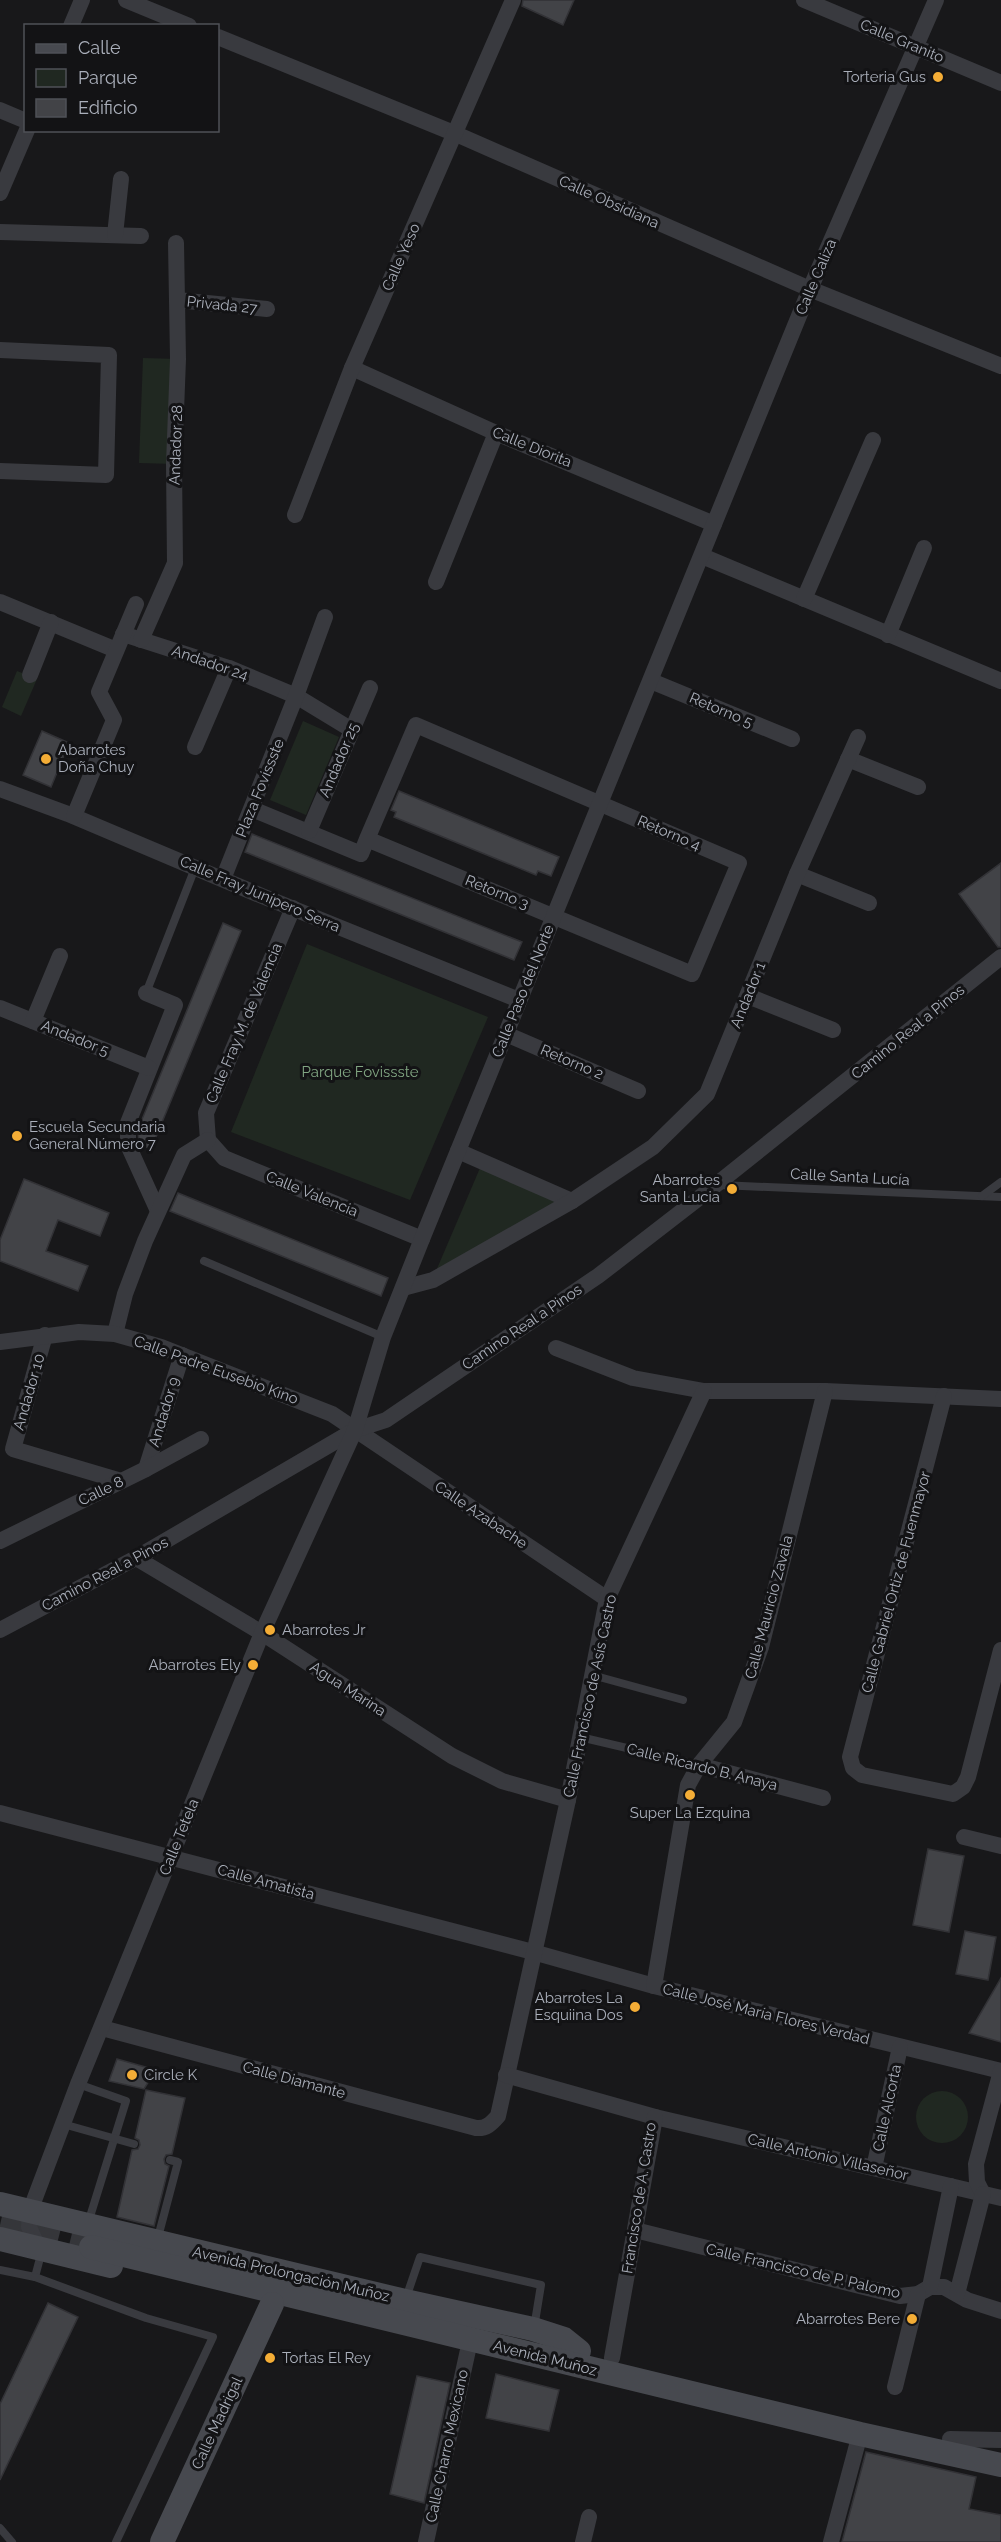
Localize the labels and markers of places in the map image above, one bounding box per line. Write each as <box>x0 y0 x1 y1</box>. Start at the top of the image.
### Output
place label: Torteria Gus <box>843 68 926 86</box>
marker: Torteria Gus <box>931 70 945 84</box>
place label: Abarrotes Doña Chuy <box>58 741 134 776</box>
marker: Abarrotes Doña Chuy <box>39 752 53 766</box>
place label: Escuela Secundaria General Número 7 <box>29 1118 165 1153</box>
marker: Escuela Secundaria General Número 7 <box>10 1129 24 1143</box>
place label: Abarrotes Santa Lucia <box>640 1171 720 1206</box>
marker: Abarrotes Santa Lucia <box>725 1182 739 1196</box>
place label: Abarrotes Jr <box>282 1621 366 1639</box>
marker: Abarrotes Jr <box>263 1623 277 1637</box>
place label: Abarrotes Ely <box>148 1656 241 1674</box>
marker: Abarrotes Ely <box>246 1658 260 1672</box>
marker: Super La Ezquina <box>683 1788 697 1802</box>
place label: Super La Ezquina <box>630 1804 750 1822</box>
place label: Abarrotes La Esquiina Dos <box>534 1989 623 2024</box>
marker: Abarrotes La Esquiina Dos <box>628 2000 642 2014</box>
place label: Circle K <box>144 2066 198 2084</box>
marker: Circle K <box>125 2068 139 2082</box>
place label: Abarrotes Bere <box>796 2310 900 2328</box>
marker: Abarrotes Bere <box>905 2312 919 2326</box>
place label: Tortas El Rey <box>282 2349 371 2367</box>
marker: Tortas El Rey <box>263 2351 277 2365</box>

